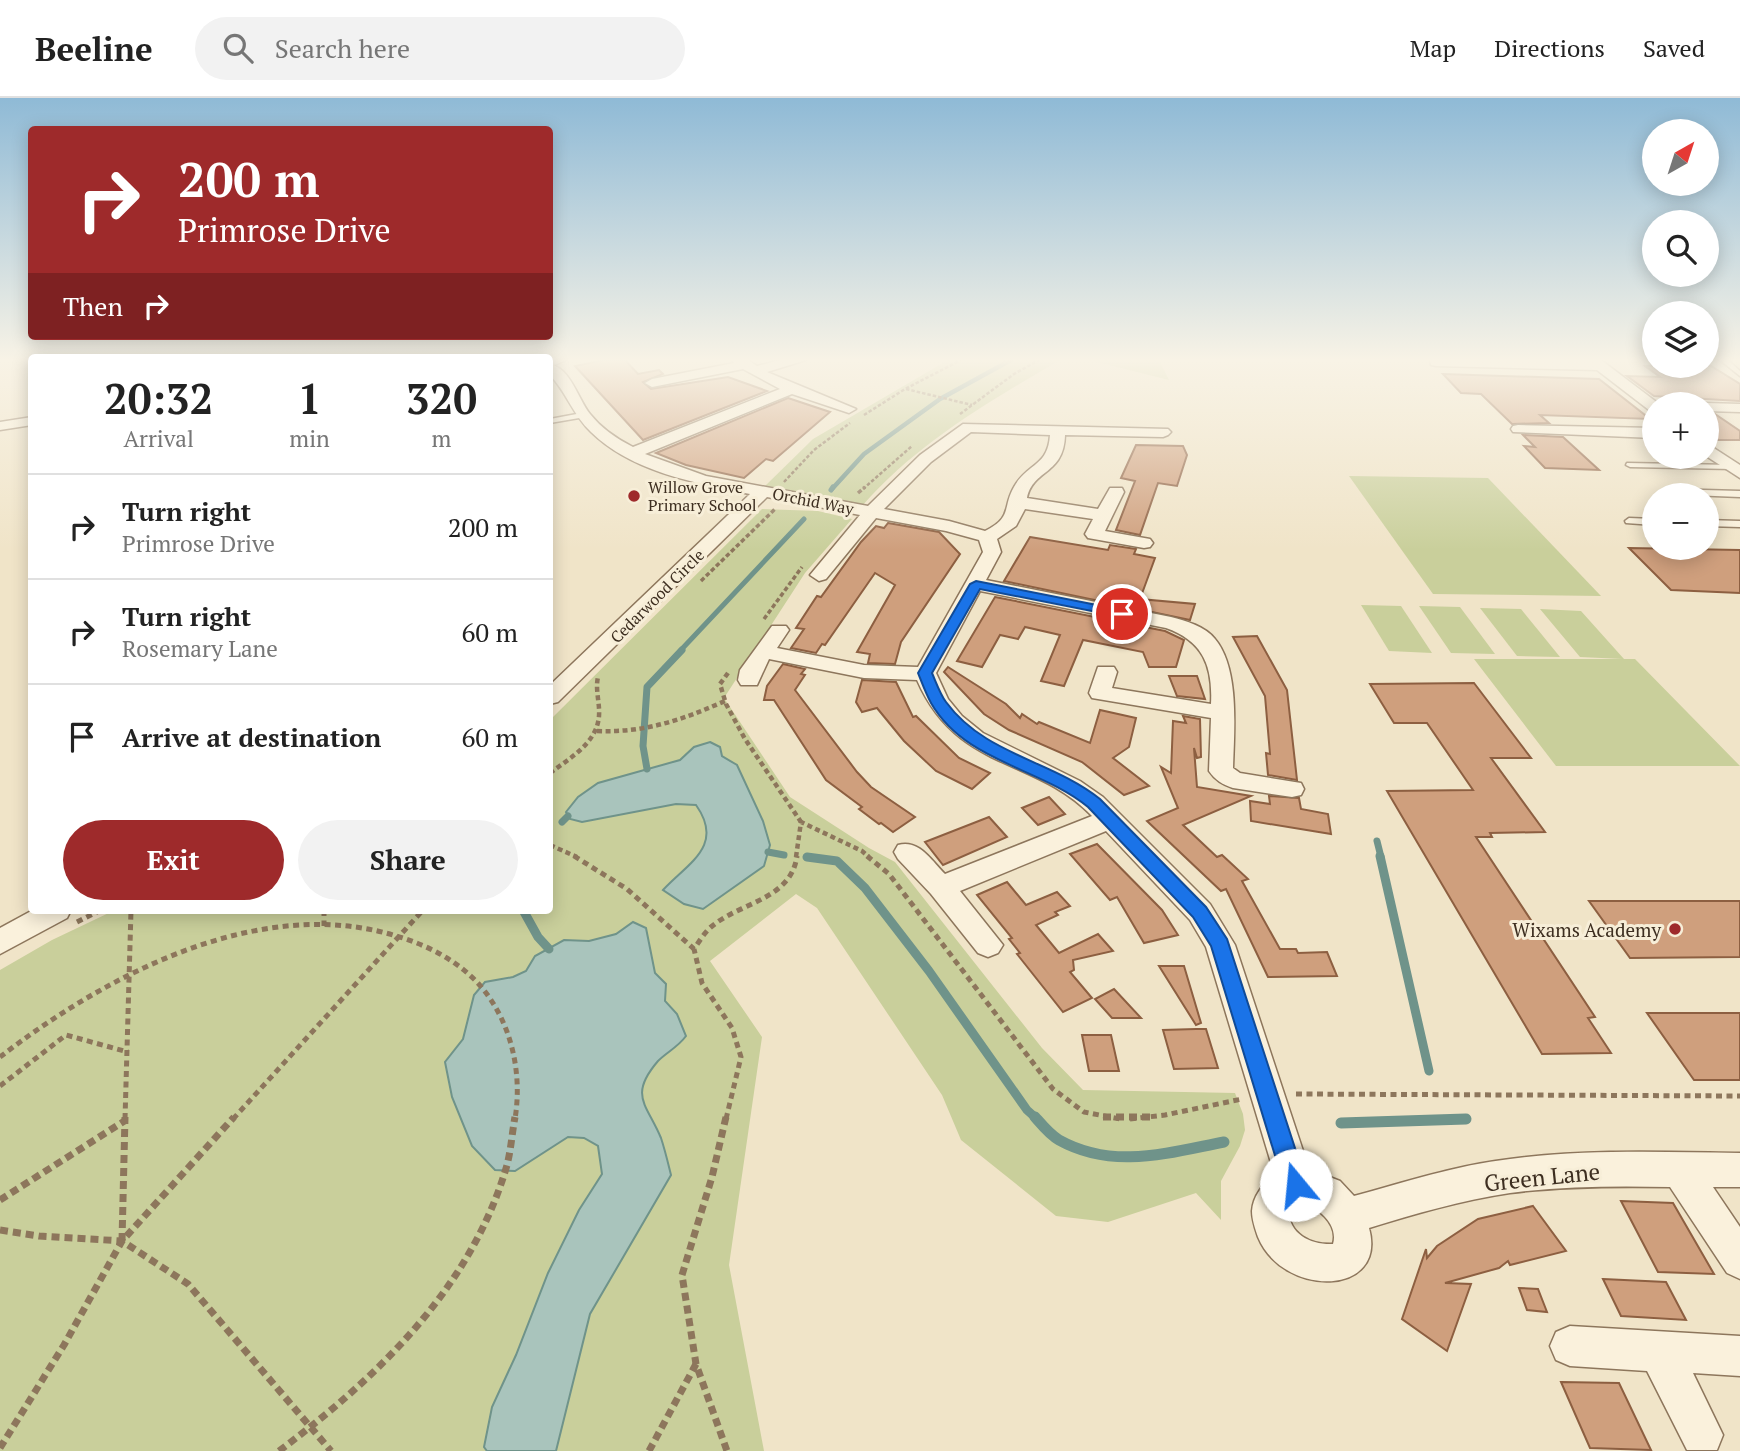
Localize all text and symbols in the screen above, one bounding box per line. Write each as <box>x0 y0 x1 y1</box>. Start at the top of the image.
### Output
search box <box>195 17 685 80</box>
text: Beeline <box>35 27 153 70</box>
icon: search <box>219 29 257 67</box>
text: Search here <box>275 31 410 65</box>
text: Map <box>1410 32 1456 64</box>
text: Directions <box>1494 32 1605 64</box>
text: Saved <box>1643 32 1705 64</box>
north arrow <box>1642 119 1718 196</box>
map controls <box>1642 119 1719 560</box>
text: 200 m <box>178 146 320 211</box>
icon: right <box>63 154 154 245</box>
text: Primrose Drive <box>178 209 391 251</box>
button: search <box>1642 210 1719 287</box>
icon: right <box>137 287 175 325</box>
text: Then <box>63 289 123 323</box>
button: layers <box>1642 301 1719 378</box>
text: 20:32 <box>104 370 213 426</box>
text: 1 <box>298 370 321 426</box>
text: 320 <box>406 370 477 426</box>
button: + <box>1642 392 1719 469</box>
text: Arrival <box>123 423 194 454</box>
text: min <box>289 423 330 454</box>
text: m <box>431 423 451 454</box>
place label: Willow Grove Primary School <box>648 476 757 516</box>
street label: Orchid Way <box>770 482 856 520</box>
button: − <box>1642 483 1719 560</box>
marker: Willow Grove Primary School <box>626 488 642 504</box>
text: Turn right <box>122 494 251 528</box>
icon: right <box>63 508 101 546</box>
text: 200 m <box>448 510 518 544</box>
text: Primrose Drive <box>122 528 275 559</box>
street label: Cedarwood Circle <box>605 544 709 648</box>
pin <box>1092 584 1152 644</box>
icon: arrive <box>1103 595 1141 633</box>
text: Turn right <box>122 599 251 633</box>
icon: right <box>63 613 101 651</box>
text: 60 m <box>462 615 518 649</box>
text: Rosemary Lane <box>122 633 278 664</box>
icon: arrive <box>63 718 101 756</box>
text: Arrive at destination <box>122 720 381 754</box>
text: 60 m <box>462 720 518 754</box>
button: Exit <box>63 820 284 900</box>
button: Share <box>298 820 518 900</box>
place label: Wixams Academy <box>1512 917 1661 942</box>
marker: Wixams Academy <box>1667 921 1683 937</box>
position arrow <box>1259 1148 1333 1222</box>
street label: Green Lane <box>1482 1155 1602 1199</box>

